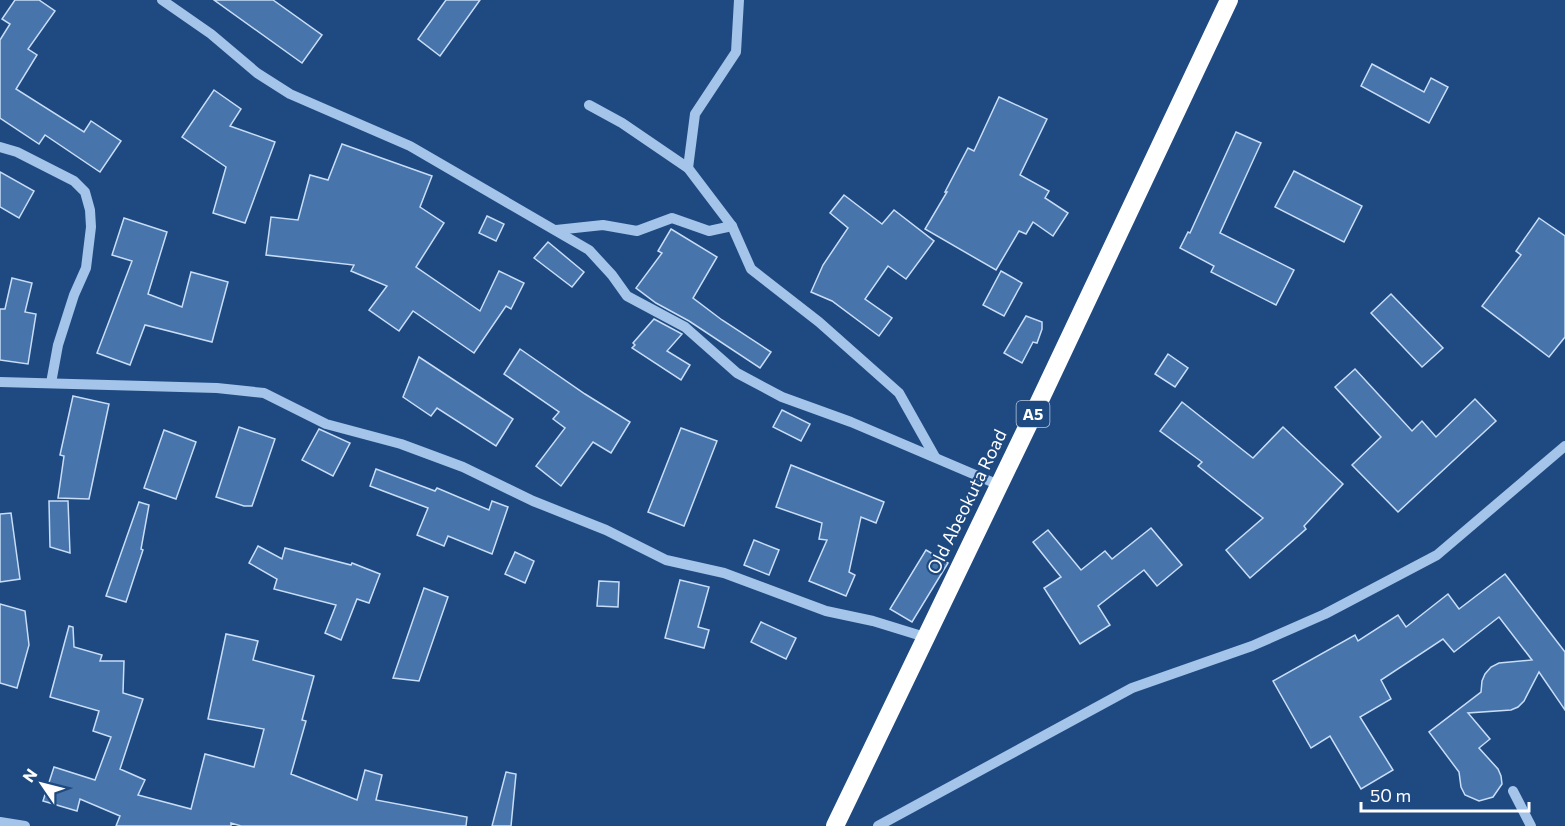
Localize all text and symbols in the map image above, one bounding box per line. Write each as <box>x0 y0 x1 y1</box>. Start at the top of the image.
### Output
road number: A5 <box>1016 401 1050 427</box>
street label: Old Abeokuta Road <box>921 425 1011 578</box>
north arrow <box>12 754 72 814</box>
text: N <box>18 765 41 785</box>
scale bar <box>1361 775 1529 813</box>
text: 50 m <box>1370 784 1411 806</box>

